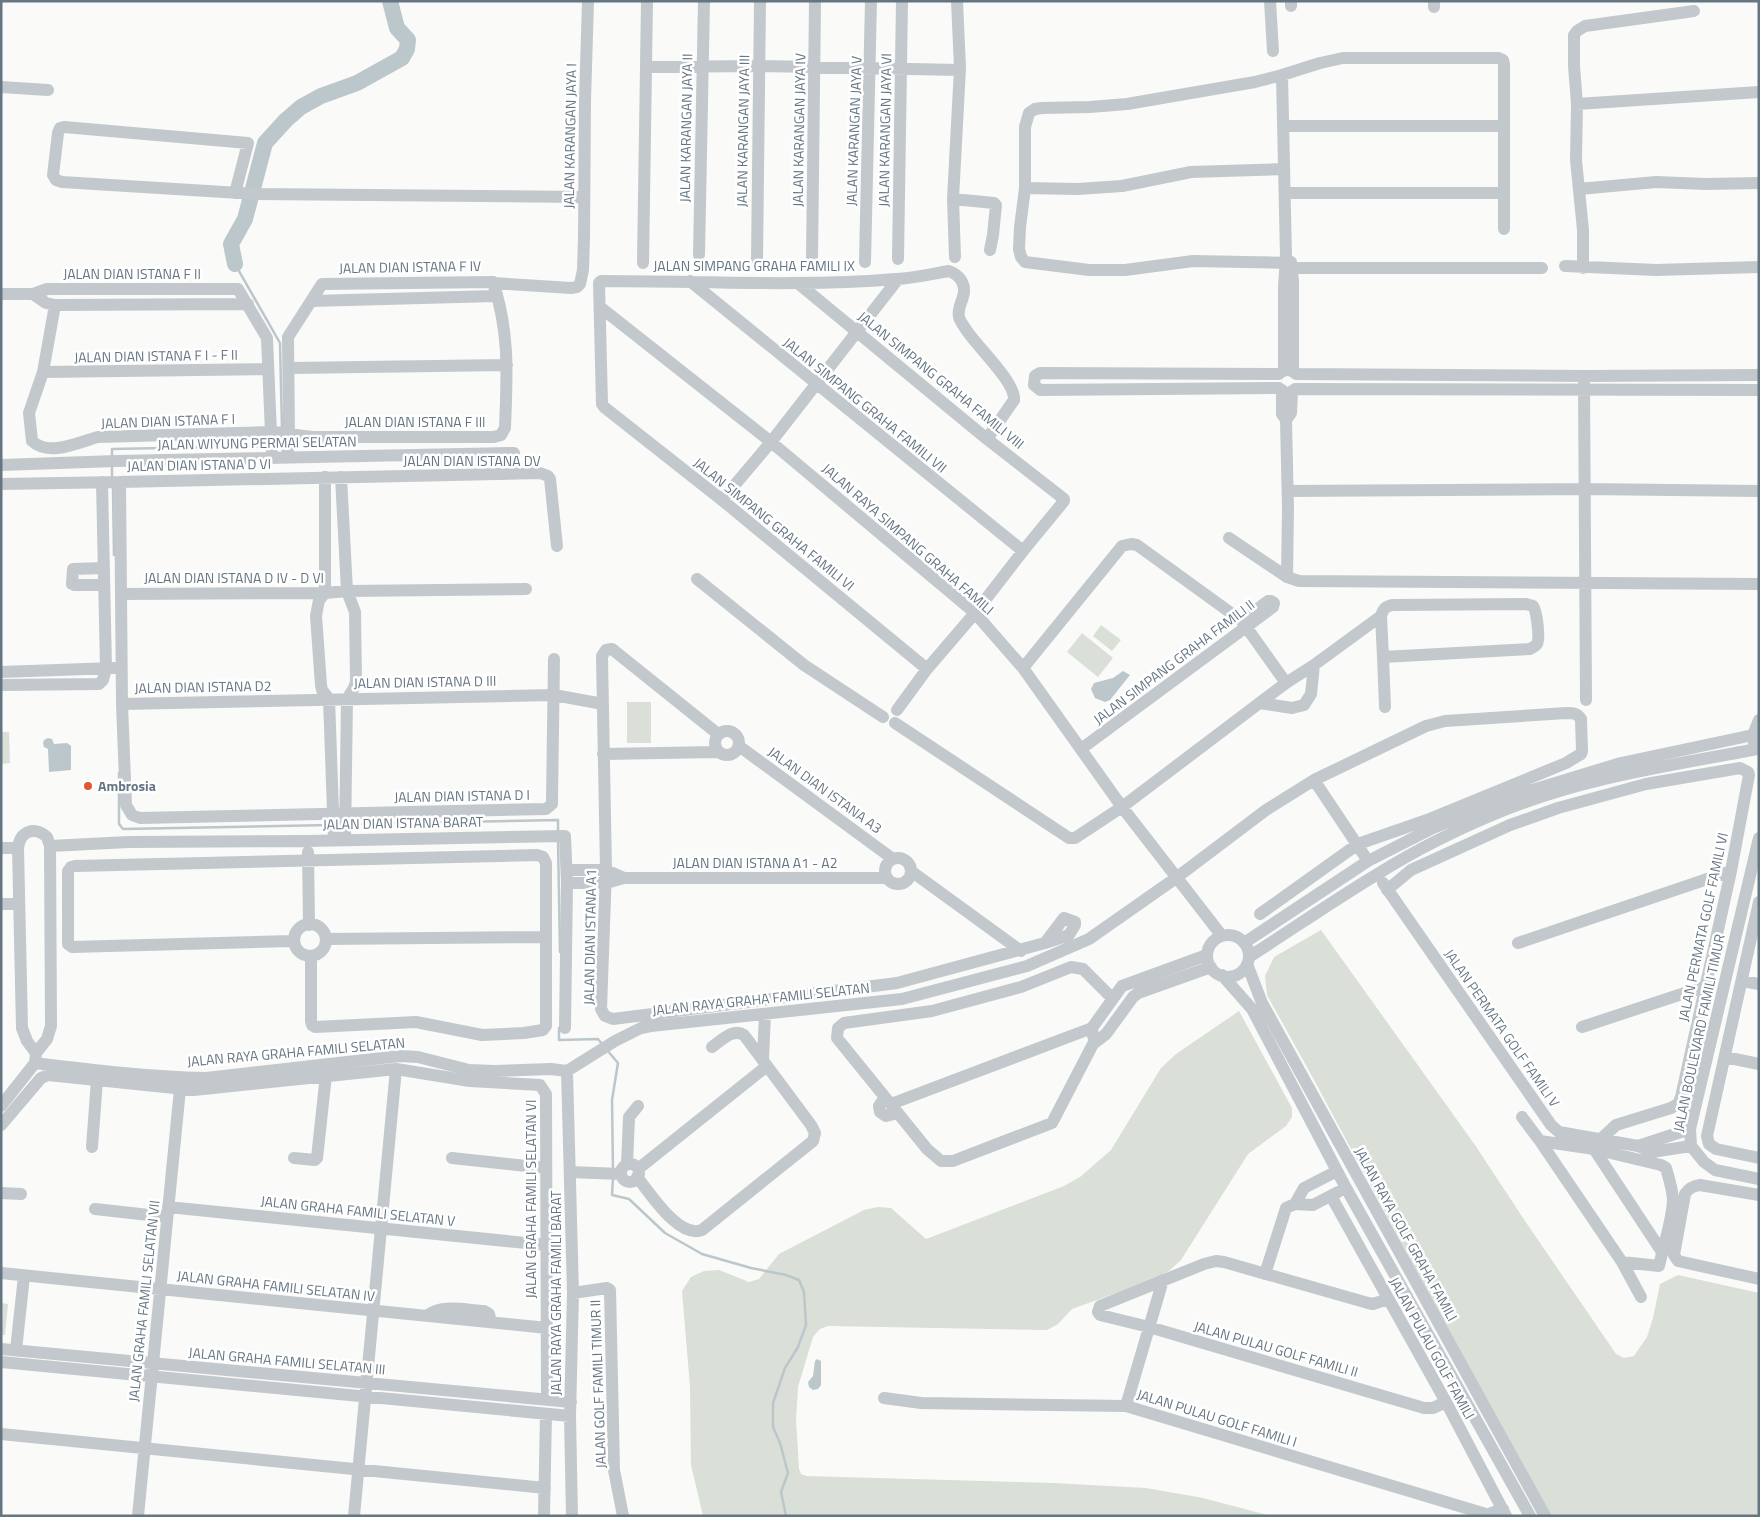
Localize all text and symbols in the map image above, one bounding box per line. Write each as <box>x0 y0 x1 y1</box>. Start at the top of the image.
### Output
street label: JALAN KARANGAN JAYA II <box>674 53 697 203</box>
street label: JALAN KARANGAN JAYA IV <box>787 53 810 207</box>
street label: JALAN KARANGAN JAYA VI <box>873 53 896 207</box>
street label: JALAN KARANGAN JAYA III <box>731 55 754 207</box>
street label: JALAN KARANGAN JAYA V <box>840 56 867 206</box>
street label: JALAN KARANGAN JAYA I <box>558 63 581 209</box>
street label: JALAN DIAN ISTANA F IV <box>339 255 481 278</box>
street label: JALAN SIMPANG GRAHA FAMILI IX <box>653 255 855 276</box>
street label: JALAN DIAN ISTANA F II <box>63 263 201 284</box>
street label: JALAN SIMPANG GRAHA FAMILI VIII <box>855 308 1027 452</box>
street label: JALAN SIMPANG GRAHA FAMILI VII <box>780 334 950 476</box>
street label: JALAN DIAN ISTANA F I - F II <box>74 344 238 367</box>
street label: JALAN DIAN ISTANA F I <box>101 408 235 433</box>
street label: JALAN DIAN ISTANA F III <box>344 411 486 432</box>
street label: JALAN WIYUNG PERMAI SELATAN <box>157 430 357 455</box>
street label: JALAN DIAN ISTANA DV <box>403 450 541 471</box>
street label: JALAN SIMPANG GRAHA FAMILI VI <box>689 452 859 595</box>
street label: JALAN DIAN ISTANA D VI <box>127 453 271 476</box>
street label: JALAN RAYA SIMPANG GRAHA FAMILI <box>818 458 999 619</box>
street label: JALAN DIAN ISTANA D IV - D VI <box>144 567 324 588</box>
street label: JALAN SIMPANG GRAHA FAMILI II <box>1089 594 1259 729</box>
street label: JALAN DIAN ISTANA D III <box>353 670 497 693</box>
street label: JALAN DIAN ISTANA D2 <box>134 675 272 698</box>
street label: JALAN DIAN ISTANA A3 <box>764 741 887 838</box>
place label: Ambrosia <box>98 775 156 796</box>
marker: Ambrosia <box>82 780 94 792</box>
street label: JALAN DIAN ISTANA D I <box>394 784 530 807</box>
street label: JALAN DIAN ISTANA BARAT <box>322 811 484 834</box>
street label: JALAN PERMATA GOLF FAMILI VI <box>1672 831 1733 1023</box>
street label: JALAN DIAN ISTANA A1 - A2 <box>673 852 837 873</box>
street label: JALAN DIAN ISTANA A1 <box>578 869 601 1005</box>
street label: JALAN BOULEVARD FAMILI TIMUR <box>1667 932 1730 1134</box>
street label: JALAN PERMATA GOLF FAMILI V <box>1440 944 1565 1111</box>
street label: JALAN RAYA GRAHA FAMILI SELATAN <box>651 977 871 1020</box>
street label: JALAN RAYA GRAHA FAMILI SELATAN <box>186 1032 406 1071</box>
street label: JALAN GRAHA FAMILI SELATAN VI <box>520 1100 541 1298</box>
street label: JALAN RAYA GOLF GRAHA FAMILI <box>1350 1143 1463 1325</box>
street label: JALAN GRAHA FAMILI SELATAN V <box>260 1190 456 1231</box>
street label: JALAN RAYA GRAHA FAMILI BARAT <box>545 1190 566 1395</box>
street label: JALAN GRAHA FAMILI SELATAN VII <box>122 1199 165 1403</box>
street label: JALAN GRAHA FAMILI SELATAN IV <box>176 1265 376 1306</box>
street label: JALAN PULAU GOLF FAMILI <box>1384 1273 1480 1423</box>
street label: JALAN GOLF FAMILI TIMUR II <box>584 1299 611 1469</box>
street label: JALAN PULAU GOLF FAMILI II <box>1192 1315 1361 1382</box>
street label: JALAN GRAHA FAMILI SELATAN III <box>188 1341 386 1380</box>
street label: JALAN PULAU GOLF FAMILI I <box>1134 1383 1300 1452</box>

